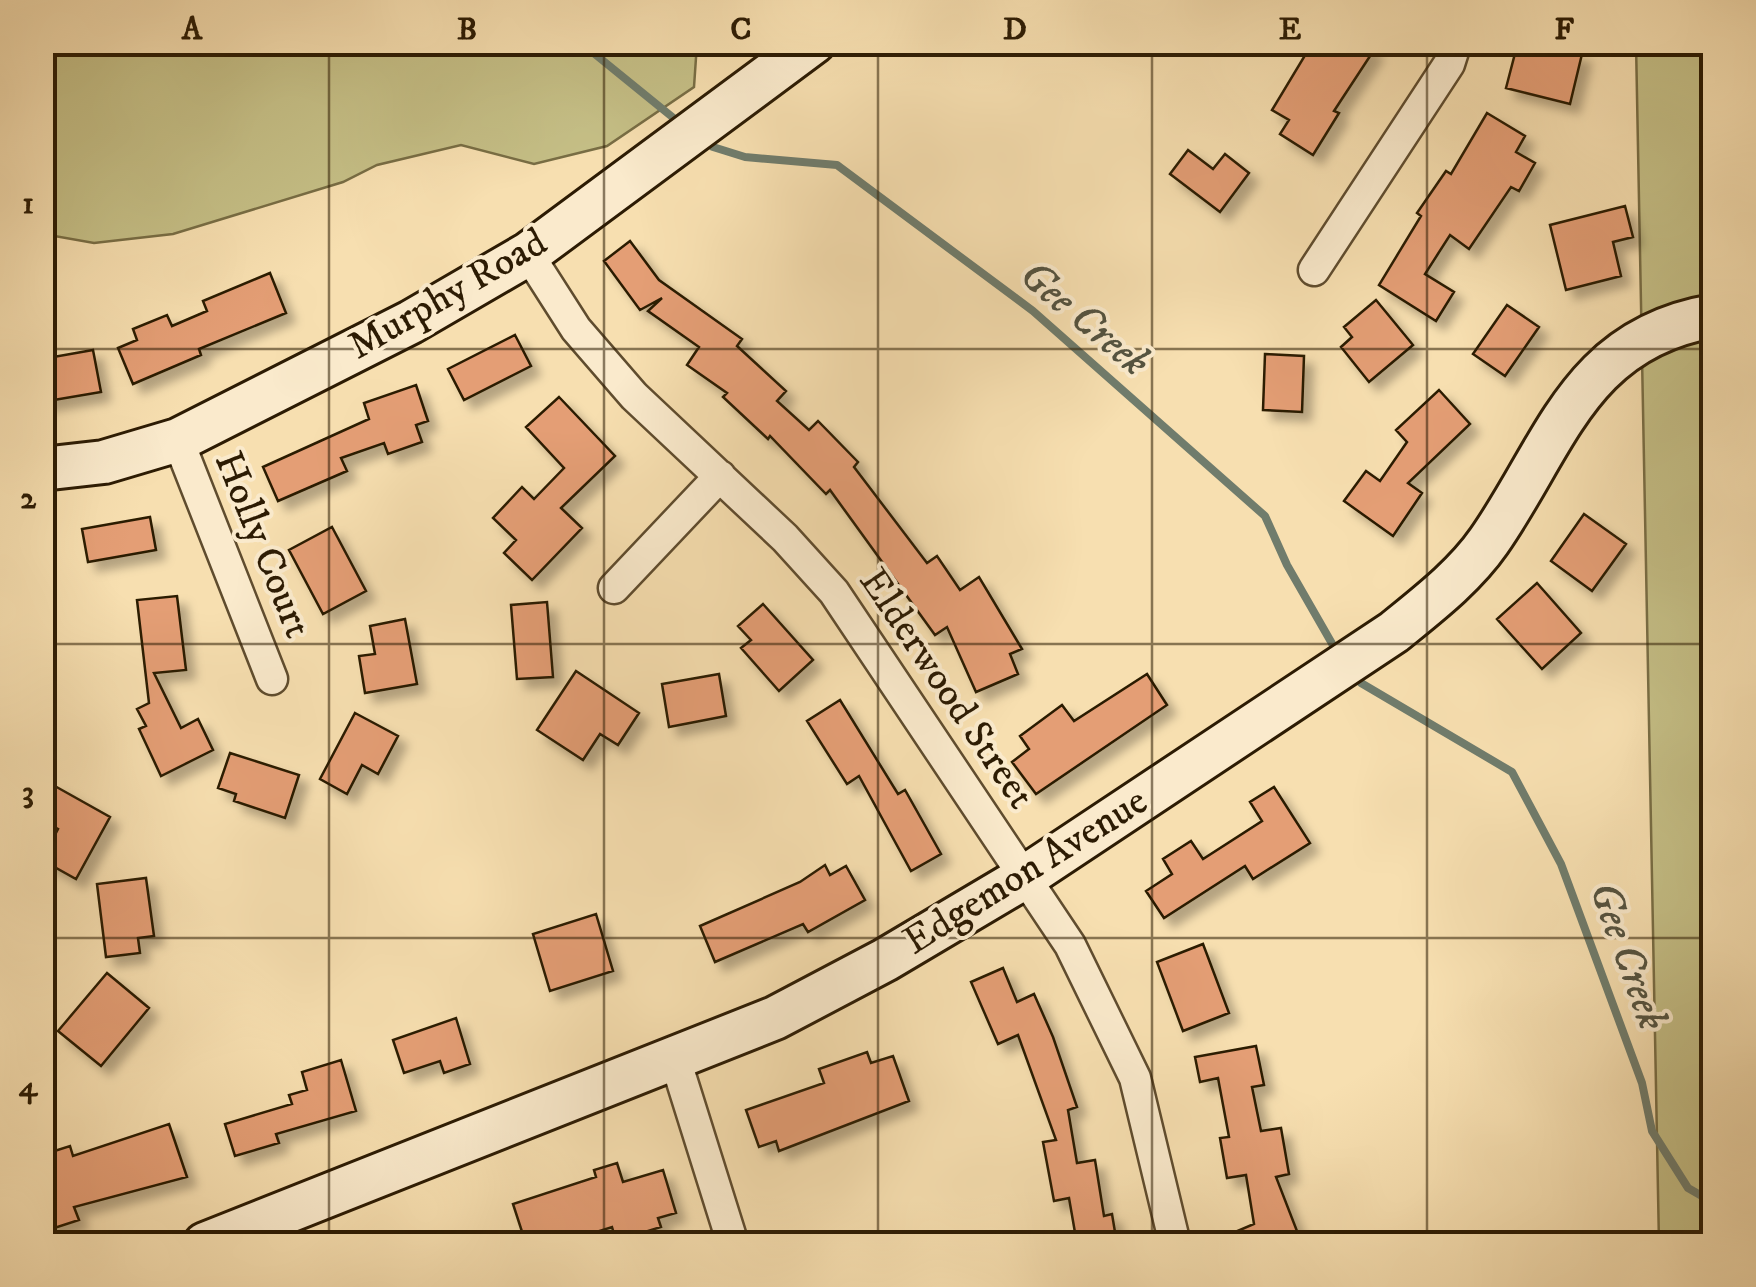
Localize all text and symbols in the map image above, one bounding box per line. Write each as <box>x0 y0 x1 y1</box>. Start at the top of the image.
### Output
text: A <box>181 10 204 50</box>
text: B <box>457 10 477 50</box>
text: C <box>730 10 752 50</box>
text: D <box>1003 10 1027 50</box>
text: E <box>1279 10 1302 50</box>
text: F <box>1554 10 1574 50</box>
text: 1 <box>22 184 34 224</box>
street label: Murphy Road <box>340 218 556 372</box>
water label: Gee Creek <box>1008 250 1160 389</box>
street label: Holly Court <box>202 445 322 645</box>
text: 2 <box>20 479 36 519</box>
street label: Elderwood Street <box>847 559 1045 819</box>
text: 3 <box>22 773 34 813</box>
street label: Edgemon Avenue <box>895 777 1157 967</box>
water label: Gee Creek <box>1576 875 1678 1038</box>
text: 4 <box>19 1067 39 1107</box>

